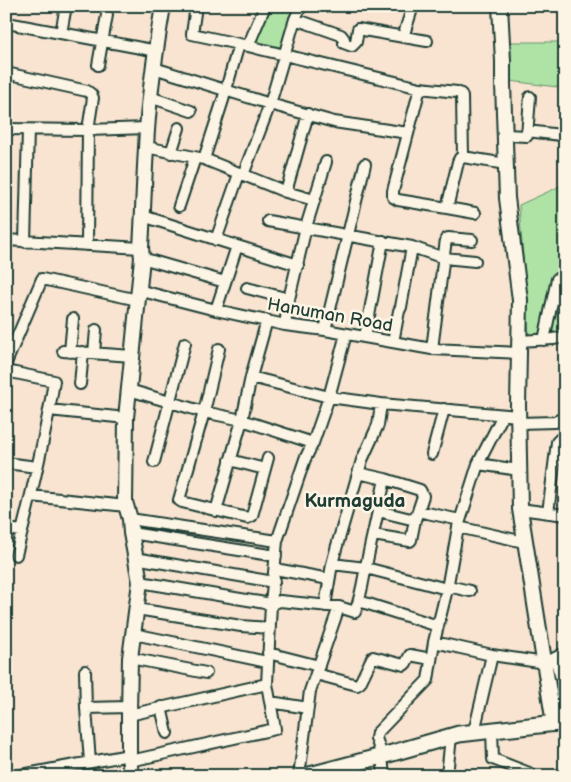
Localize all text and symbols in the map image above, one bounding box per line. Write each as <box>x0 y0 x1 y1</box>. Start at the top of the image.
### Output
street label: Hanuman Road <box>266 294 394 336</box>
district label: Kurmaguda <box>305 490 405 513</box>

